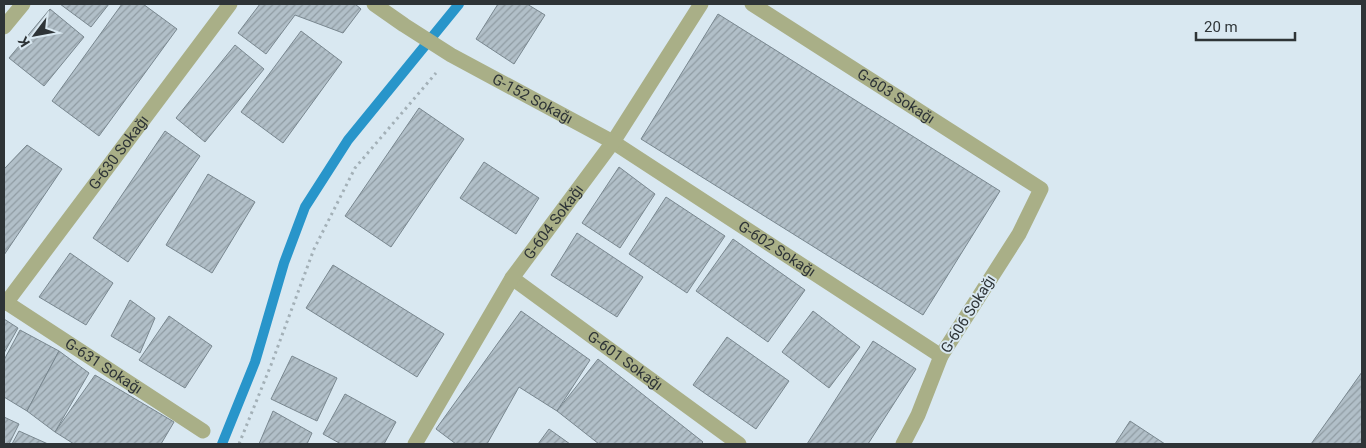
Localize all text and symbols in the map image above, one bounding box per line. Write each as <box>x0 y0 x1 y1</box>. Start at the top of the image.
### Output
north arrow <box>10 10 60 60</box>
scale bar <box>1196 10 1295 42</box>
text: 20 m <box>1204 18 1238 36</box>
text: K <box>15 34 33 50</box>
street label: G-603 Sokağı <box>854 65 938 128</box>
street label: G-152 Sokağı <box>489 70 576 128</box>
street label: G-630 Sokağı <box>85 112 153 193</box>
street label: G-604 Sokağı <box>520 181 587 263</box>
street label: G-602 Sokağı <box>735 217 819 281</box>
street label: G-606 Sokağı <box>937 272 999 356</box>
street label: G-601 Sokağı <box>584 327 666 394</box>
street label: G-631 Sokağı <box>62 334 146 398</box>

